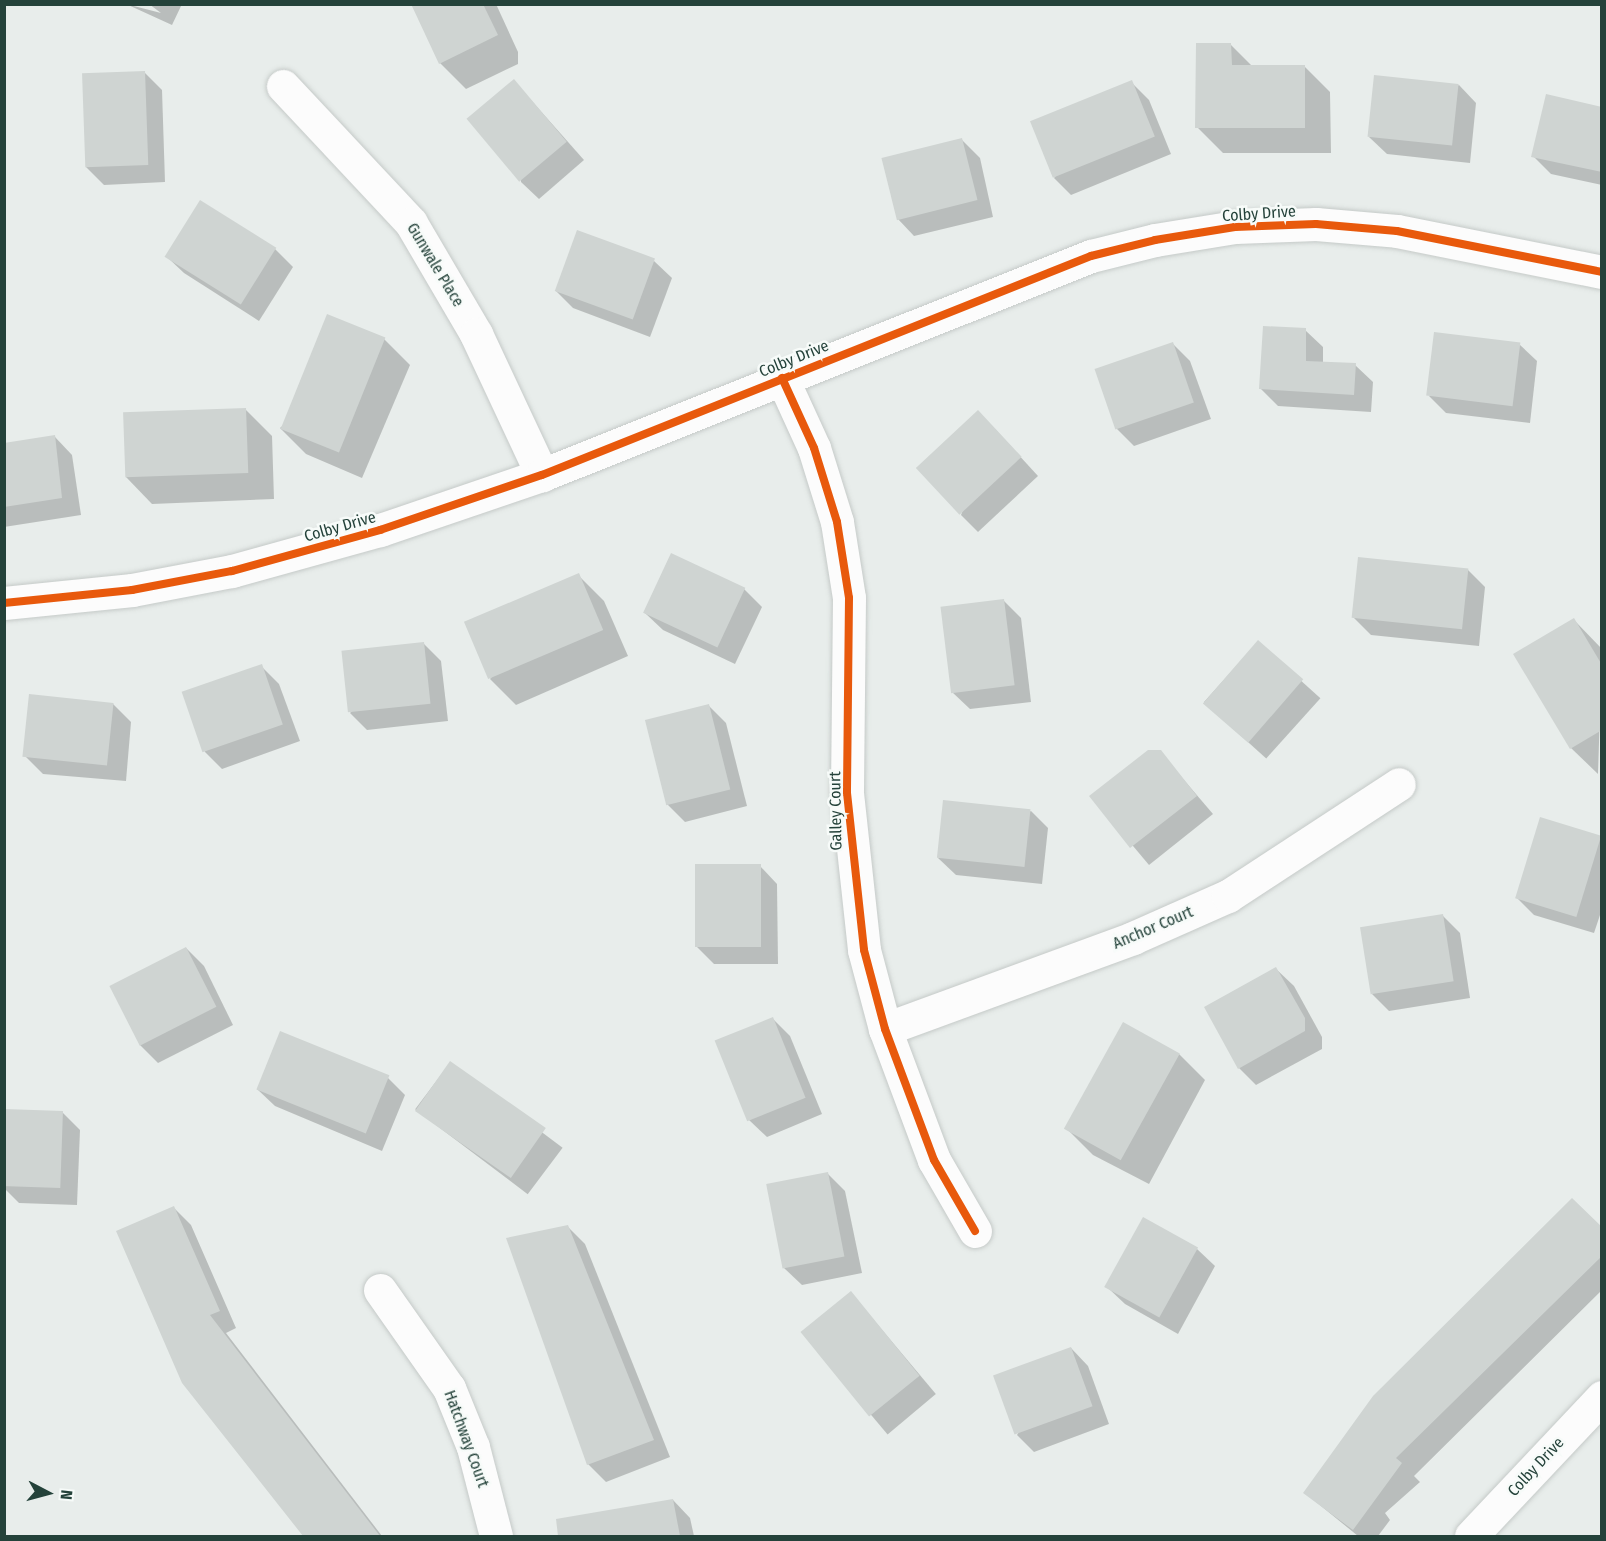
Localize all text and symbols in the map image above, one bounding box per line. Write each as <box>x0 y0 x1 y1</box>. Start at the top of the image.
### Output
street label: Colby Drive <box>1222 202 1296 226</box>
street label: Gunwale Place <box>402 220 468 310</box>
street label: Colby Drive <box>756 336 832 382</box>
street label: Colby Drive <box>302 508 378 546</box>
street label: Galley Court <box>826 771 846 851</box>
street label: Anchor Court <box>1110 902 1196 954</box>
street label: Hatchway Court <box>440 1388 492 1490</box>
street label: Colby Drive <box>1504 1434 1568 1500</box>
north arrow <box>18 1463 78 1523</box>
text: N <box>56 1489 76 1501</box>

